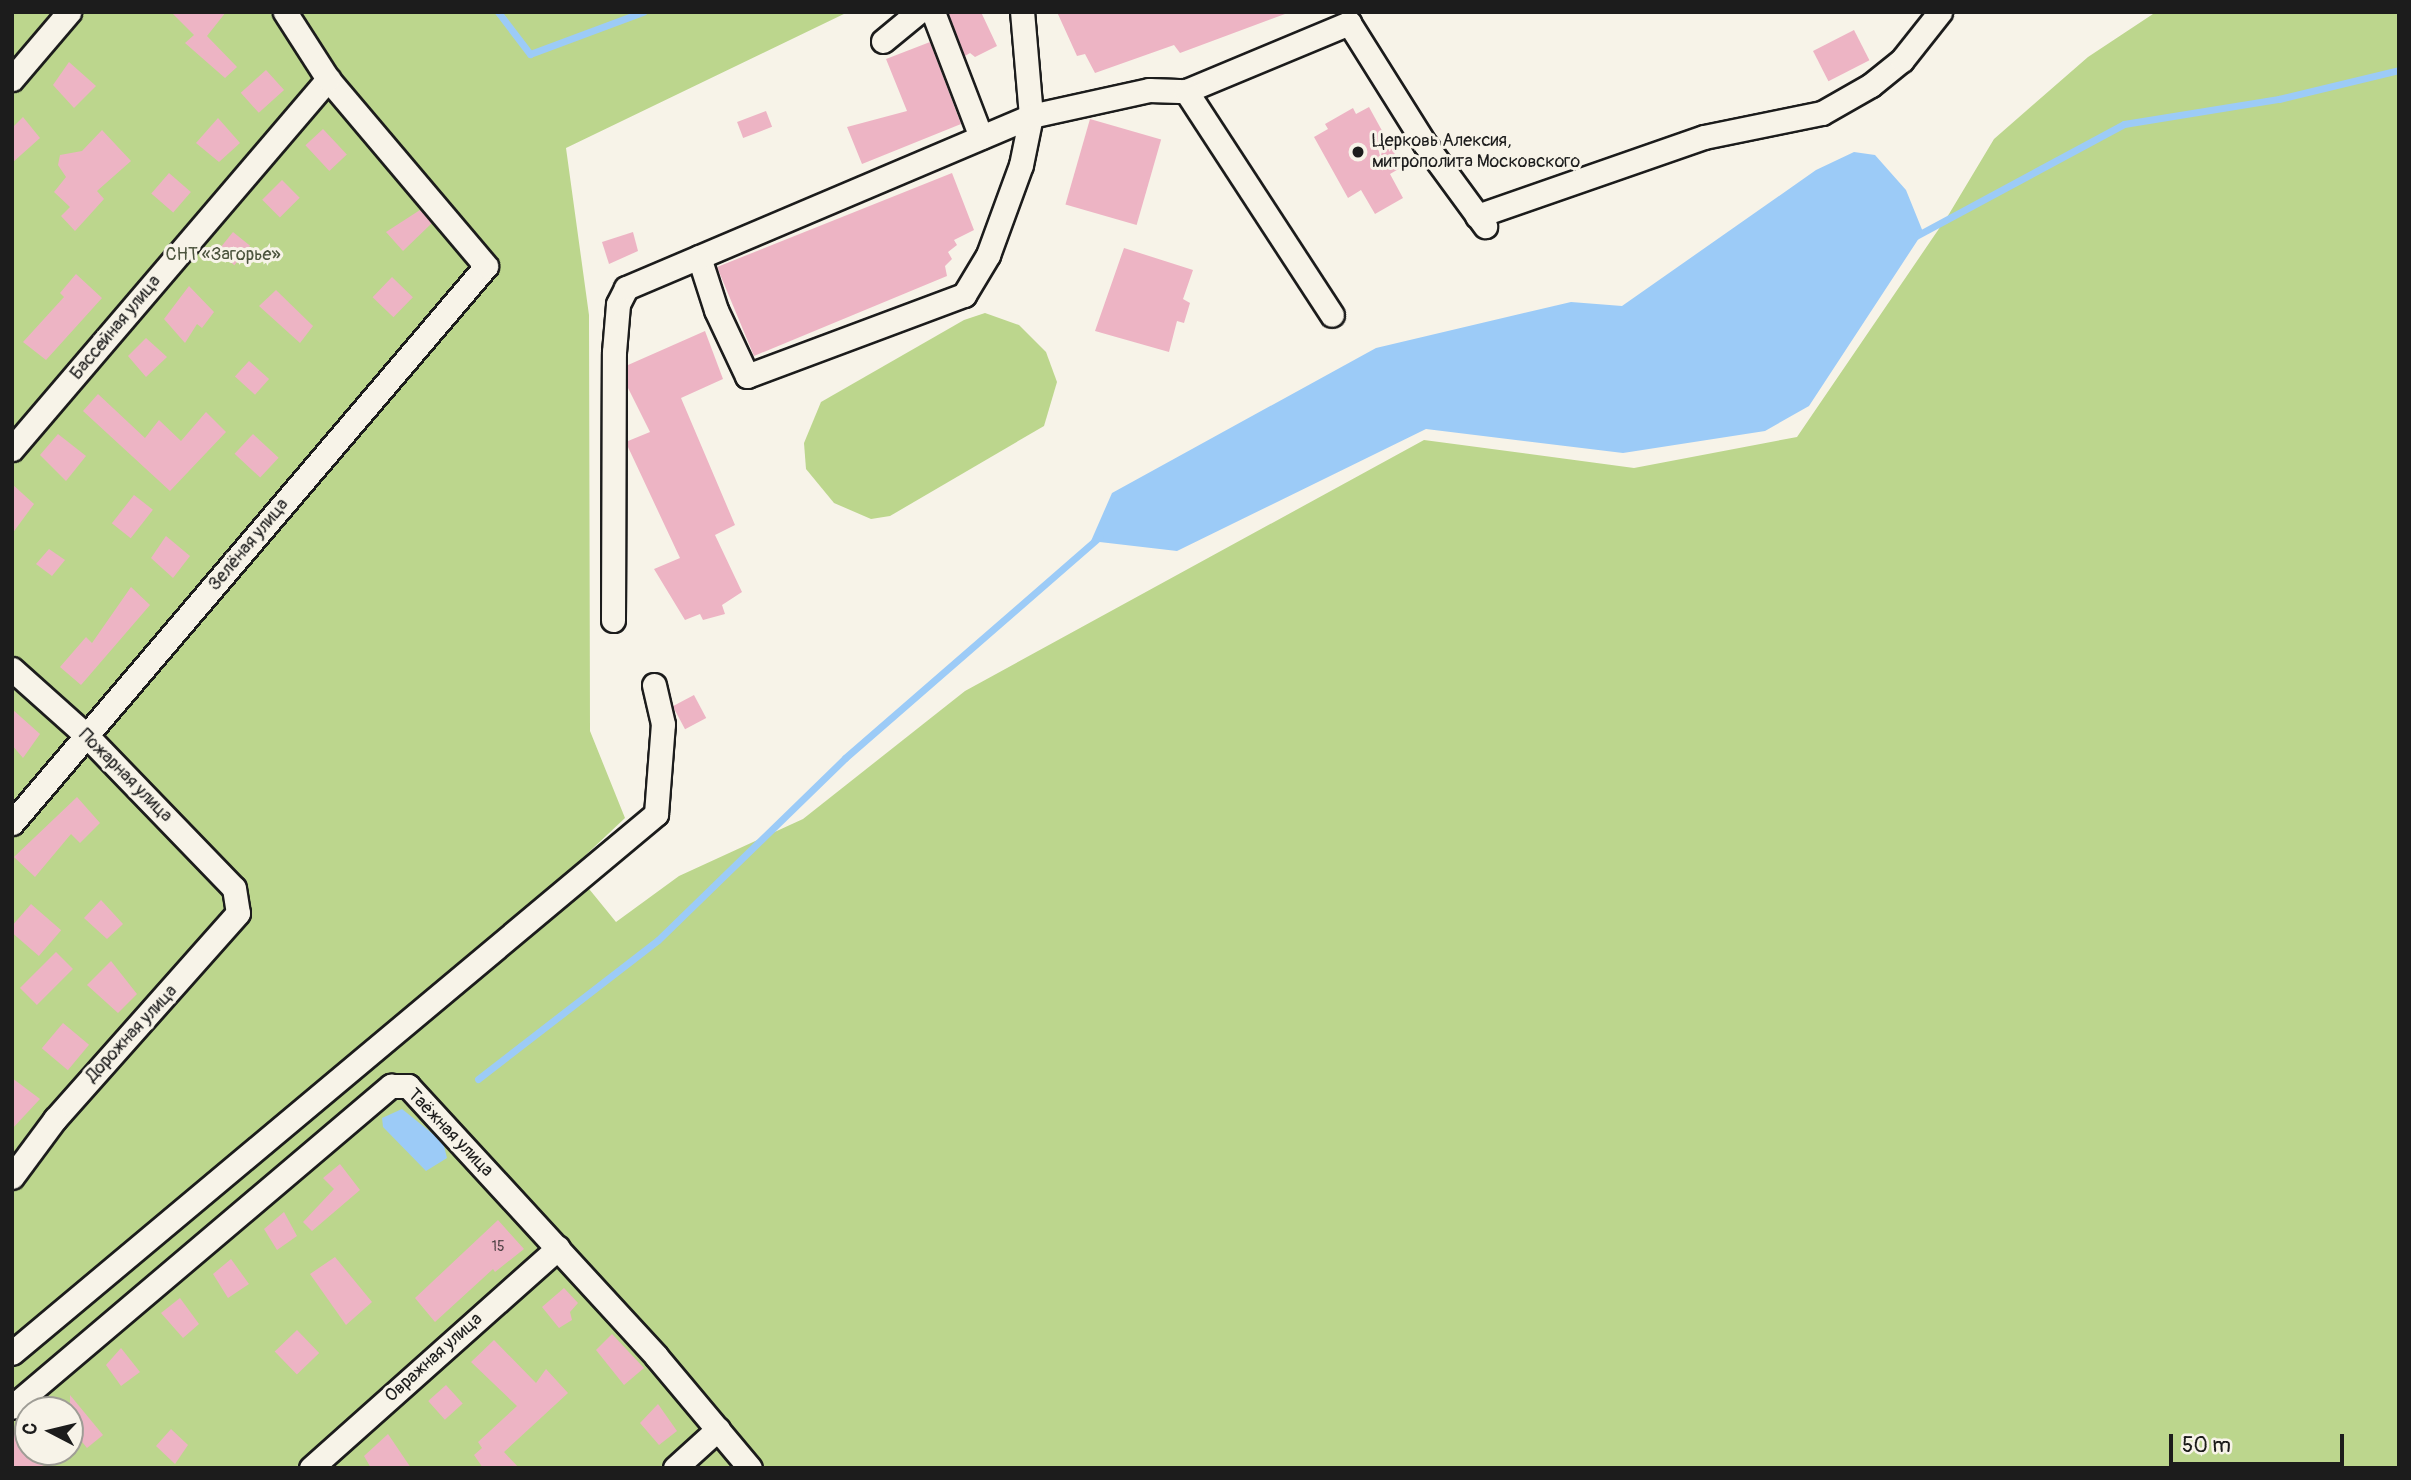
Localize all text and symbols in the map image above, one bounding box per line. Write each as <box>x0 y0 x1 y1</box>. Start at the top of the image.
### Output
place label: Церковь Алексия, митрополита Московского <box>1372 131 1580 174</box>
marker: Церковь Алексия, митрополита Московского <box>1350 144 1366 160</box>
park label: СНТ «Загорье» <box>165 244 281 266</box>
street label: Бассейная улица <box>66 271 166 385</box>
street label: Зелёная улица <box>204 495 294 595</box>
street label: Пожарная улица <box>74 725 176 827</box>
street label: Дорожная улица <box>82 981 182 1087</box>
street label: Таёжная улица <box>403 1084 497 1182</box>
house number: 15 <box>491 1239 505 1255</box>
street label: Овражная улица <box>381 1309 487 1407</box>
north arrow <box>14 1396 84 1466</box>
scale bar <box>2173 1420 2348 1464</box>
text: С <box>18 1421 43 1436</box>
text: 50 m <box>2182 1432 2231 1459</box>

